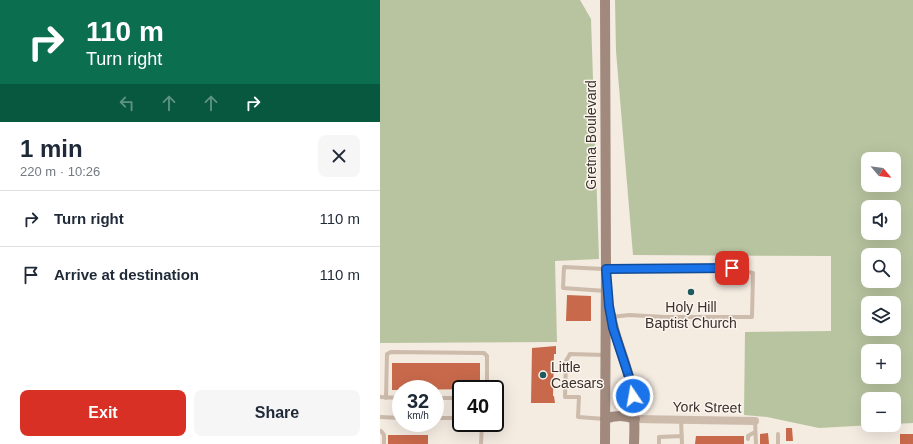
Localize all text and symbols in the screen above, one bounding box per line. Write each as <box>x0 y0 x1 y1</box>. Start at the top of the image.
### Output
icon: right <box>20 16 72 68</box>
text: 110 m <box>86 16 164 47</box>
text: Turn right <box>86 49 162 69</box>
street label: Gretna Boulevard <box>583 80 599 190</box>
icon: left <box>116 92 138 114</box>
icon: ahead <box>158 92 180 114</box>
icon: ahead <box>200 92 222 114</box>
icon: right <box>242 92 264 114</box>
text: 1 min <box>20 135 83 162</box>
button: close <box>318 135 360 177</box>
north arrow <box>861 152 901 192</box>
map controls <box>861 152 901 432</box>
text: 220 m · 10:26 <box>20 164 100 179</box>
button: sound <box>861 200 901 240</box>
icon: right <box>20 208 42 230</box>
text: Turn right <box>54 210 124 227</box>
text: 110 m <box>319 210 360 227</box>
button: search <box>861 248 901 288</box>
pin <box>715 251 749 285</box>
icon: arrive <box>721 257 743 279</box>
icon: arrive <box>20 264 42 286</box>
text: Arrive at destination <box>54 266 199 283</box>
text: 110 m <box>319 266 360 283</box>
marker: Holy Hill Baptist Church <box>686 287 696 297</box>
button: layers <box>861 296 901 336</box>
place label: Holy Hill Baptist Church <box>645 299 737 331</box>
button: + <box>861 344 901 384</box>
place label: Little Caesars <box>551 359 603 391</box>
marker: Little Caesars <box>538 370 548 380</box>
position arrow <box>612 375 654 417</box>
speed limit sign: 40 <box>452 380 504 432</box>
button: Exit <box>20 390 186 436</box>
button: Share <box>194 390 360 436</box>
text: 32 <box>407 390 429 412</box>
button: − <box>861 392 901 432</box>
street label: York Street <box>672 398 742 416</box>
text: km/h <box>407 410 429 421</box>

